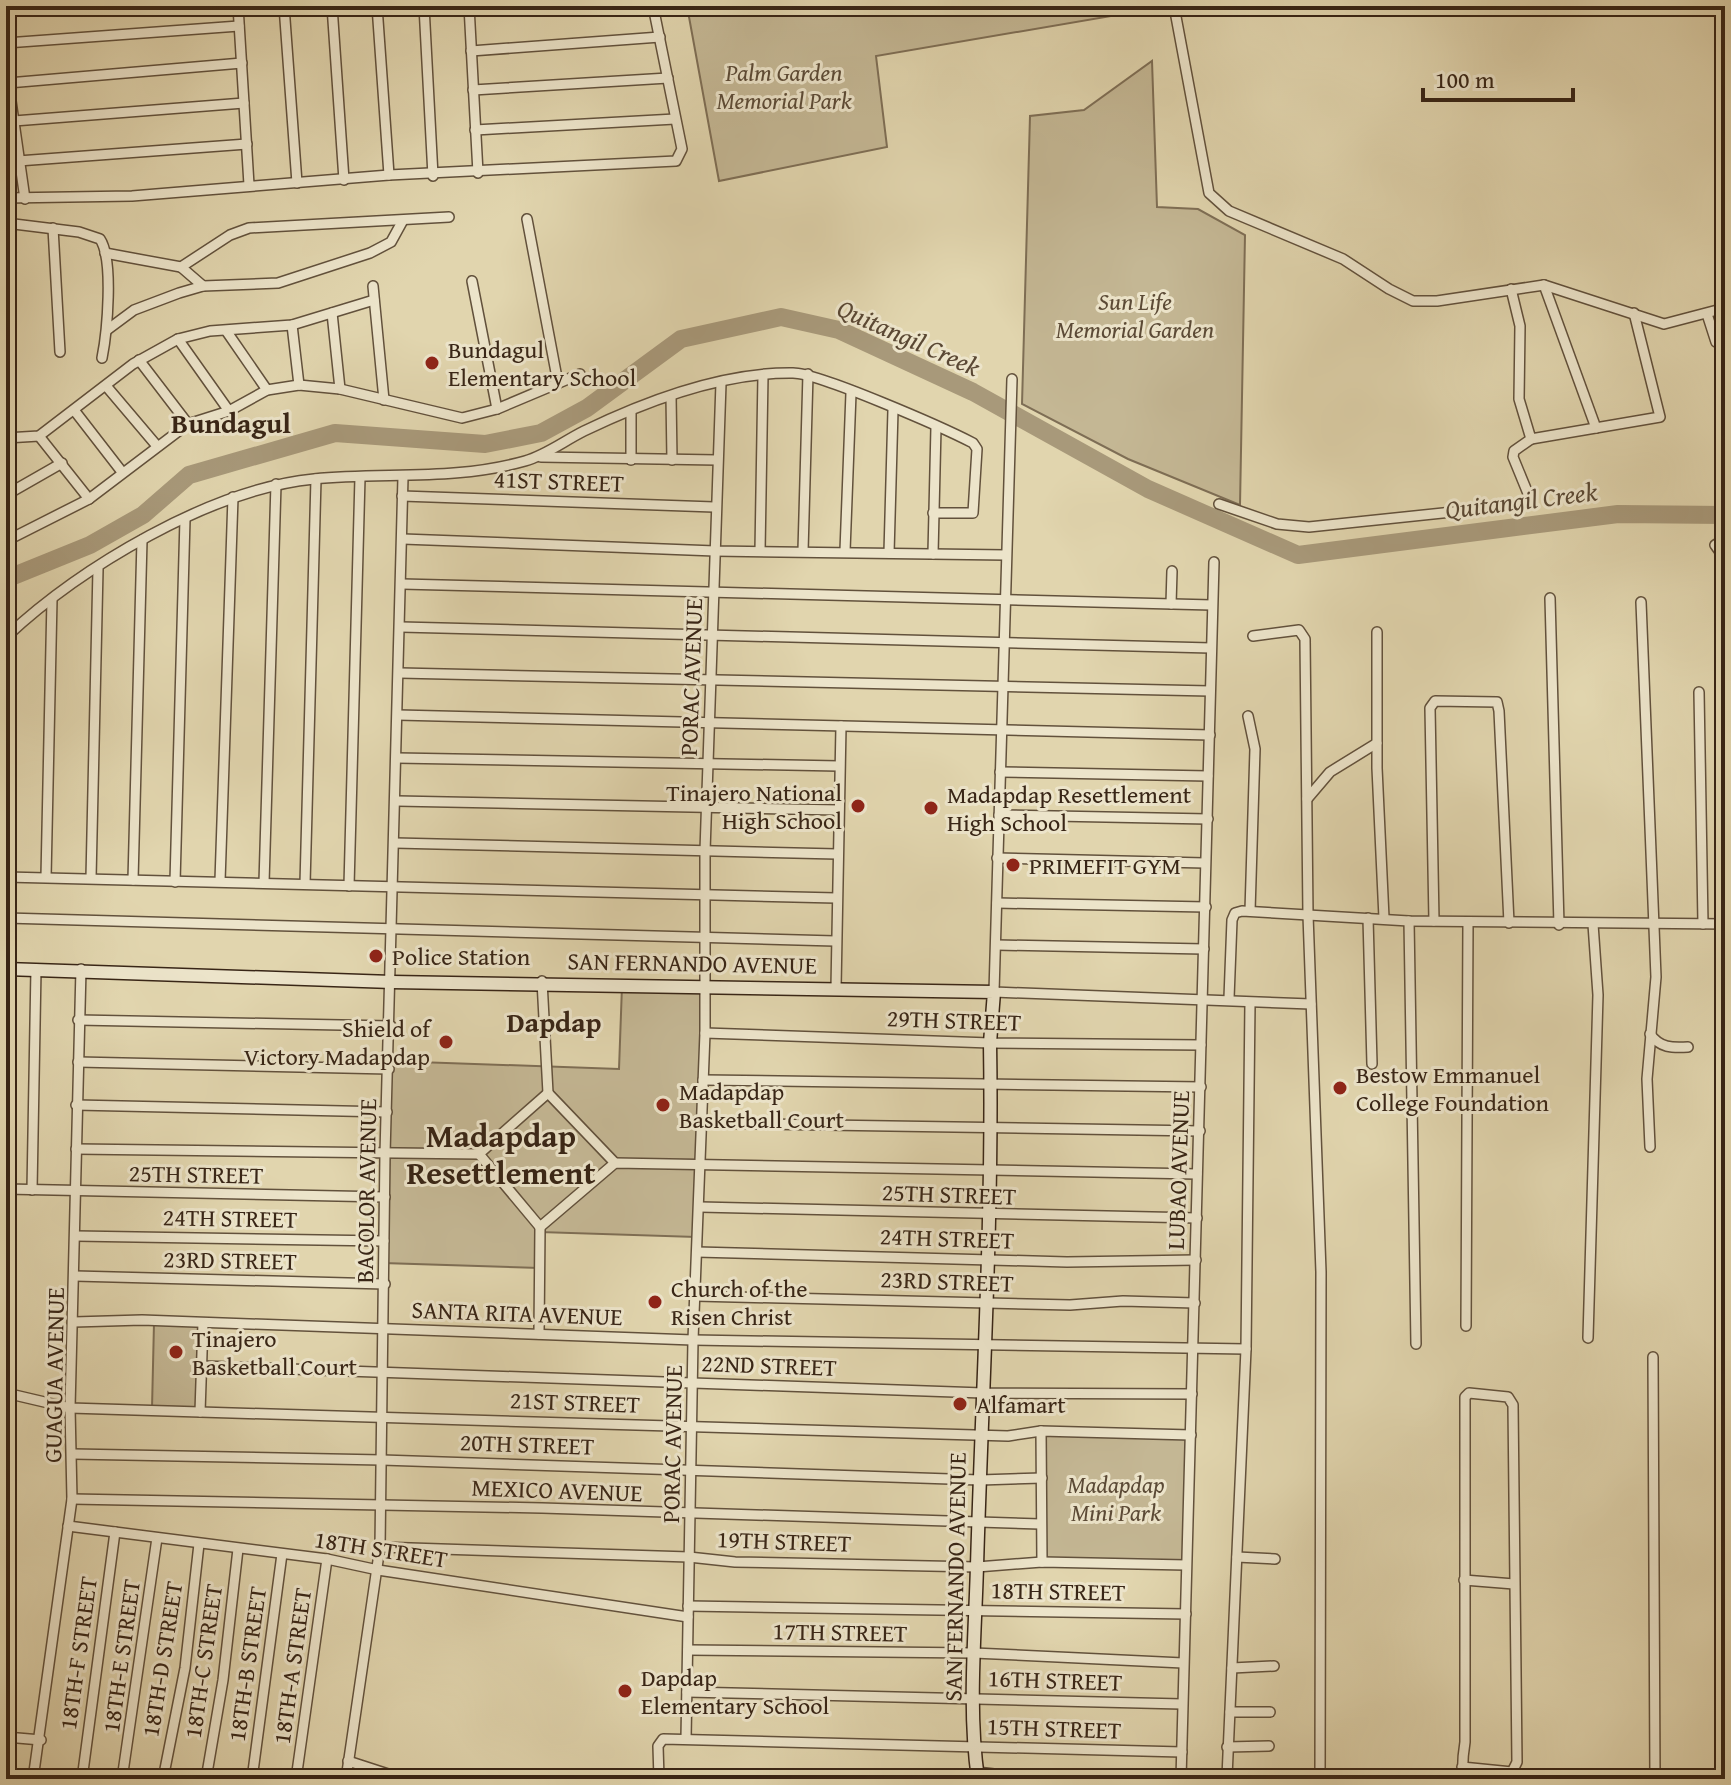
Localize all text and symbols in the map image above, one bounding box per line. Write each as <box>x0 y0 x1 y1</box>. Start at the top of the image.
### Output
scale bar <box>1423 52 1573 102</box>
park label: Palm Garden Memorial Park <box>716 55 852 118</box>
text: 100 m <box>1435 62 1495 97</box>
park label: Sun Life Memorial Garden <box>1056 284 1214 347</box>
water label: Quitangil Creek <box>831 288 987 386</box>
place label: Bundagul Elementary School <box>448 332 636 395</box>
marker: Bundagul Elementary School <box>423 354 441 372</box>
district label: Bundagul <box>171 402 291 443</box>
street label: 41ST STREET <box>493 461 625 501</box>
water label: Quitangil Creek <box>1443 471 1599 529</box>
street label: PORAC AVENUE <box>671 597 711 757</box>
place label: Tinajero National High School <box>666 775 842 838</box>
place label: Madapdap Resettlement High School <box>947 777 1192 840</box>
marker: Tinajero National High School <box>849 797 867 815</box>
marker: Madapdap Resettlement High School <box>922 799 940 817</box>
place label: PRIMEFIT GYM <box>1029 848 1181 883</box>
marker: PRIMEFIT GYM <box>1004 856 1022 874</box>
place label: Police Station <box>392 939 531 974</box>
street label: SAN FERNANDO AVENUE <box>567 943 817 983</box>
marker: Police Station <box>367 947 385 965</box>
street label: 29TH STREET <box>886 1000 1022 1040</box>
district label: Dapdap <box>507 1001 602 1042</box>
place label: Shield of Victory Madapdap <box>244 1011 432 1074</box>
marker: Shield of Victory Madapdap <box>437 1033 455 1051</box>
place label: Bestow Emmanuel College Foundation <box>1356 1057 1550 1120</box>
place label: Madapdap Basketball Court <box>679 1074 845 1137</box>
marker: Bestow Emmanuel College Foundation <box>1331 1079 1349 1097</box>
street label: LUBAO AVENUE <box>1158 1090 1198 1250</box>
marker: Madapdap Basketball Court <box>654 1096 672 1114</box>
street label: BACOLOR AVENUE <box>347 1098 385 1284</box>
district label: Madapdap Resettlement <box>406 1112 596 1196</box>
street label: 25TH STREET <box>128 1155 264 1193</box>
street label: 25TH STREET <box>881 1174 1017 1214</box>
street label: 24TH STREET <box>162 1199 298 1237</box>
street label: 24TH STREET <box>879 1218 1015 1258</box>
street label: 23RD STREET <box>163 1241 297 1279</box>
street label: 23RD STREET <box>880 1261 1014 1301</box>
place label: Church of the Risen Christ <box>671 1271 808 1334</box>
street label: GUAGUA AVENUE <box>35 1287 73 1463</box>
street label: SANTA RITA AVENUE <box>411 1292 623 1334</box>
marker: Church of the Risen Christ <box>646 1293 664 1311</box>
place label: Tinajero Basketball Court <box>192 1321 358 1384</box>
marker: Tinajero Basketball Court <box>167 1343 185 1361</box>
street label: 22ND STREET <box>701 1345 837 1385</box>
street label: PORAC AVENUE <box>653 1365 691 1523</box>
street label: 21ST STREET <box>509 1382 641 1422</box>
place label: Alfamart <box>976 1387 1066 1422</box>
marker: Alfamart <box>951 1395 969 1413</box>
street label: 20TH STREET <box>459 1424 595 1464</box>
street label: SAN FERNANDO AVENUE <box>935 1452 975 1702</box>
park label: Madapdap Mini Park <box>1067 1467 1165 1530</box>
street label: MEXICO AVENUE <box>471 1470 643 1510</box>
street label: 18TH STREET <box>312 1521 450 1577</box>
street label: 19TH STREET <box>716 1521 852 1561</box>
street label: 18TH STREET <box>990 1572 1126 1610</box>
street label: 18TH-F STREET <box>50 1574 106 1732</box>
street label: 18TH-E STREET <box>93 1577 149 1735</box>
street label: 18TH-D STREET <box>132 1579 192 1739</box>
street label: 18TH-C STREET <box>175 1581 231 1741</box>
street label: 18TH-B STREET <box>219 1584 275 1744</box>
street label: 18TH-A STREET <box>264 1586 320 1746</box>
street label: 17TH STREET <box>772 1613 908 1651</box>
place label: Dapdap Elementary School <box>641 1660 829 1723</box>
street label: 16TH STREET <box>987 1660 1123 1700</box>
marker: Dapdap Elementary School <box>616 1682 634 1700</box>
street label: 15TH STREET <box>986 1708 1122 1748</box>

